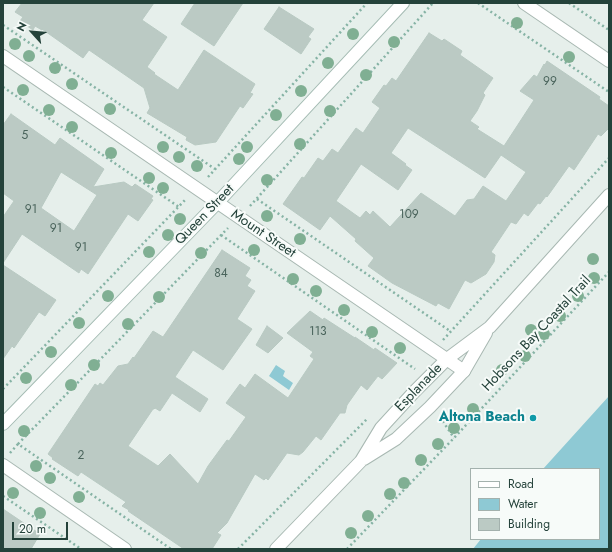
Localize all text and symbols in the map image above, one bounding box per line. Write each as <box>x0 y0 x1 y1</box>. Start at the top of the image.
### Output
north arrow <box>12 12 52 52</box>
text: N <box>12 19 30 34</box>
house number: 99 <box>543 75 557 89</box>
house number: 5 <box>22 129 28 143</box>
street label: Queen Street <box>172 181 238 249</box>
house number: 91 <box>25 203 37 217</box>
street label: Mount Street <box>227 206 299 262</box>
house number: 109 <box>399 208 419 222</box>
house number: 91 <box>50 222 62 236</box>
house number: 91 <box>75 241 87 255</box>
house number: 84 <box>214 267 228 281</box>
street label: Hobsons Bay Coastal Trail <box>479 273 595 395</box>
house number: 113 <box>309 325 327 339</box>
street label: Esplanade <box>392 360 446 416</box>
place label: Altona Beach <box>439 410 525 426</box>
marker: Altona Beach <box>528 413 538 423</box>
house number: 2 <box>78 449 84 463</box>
legend <box>470 468 600 540</box>
text: Road <box>508 475 534 493</box>
text: Water <box>508 495 538 513</box>
scale bar <box>14 514 70 540</box>
text: Building <box>508 515 550 533</box>
text: 20 m <box>19 520 46 538</box>

